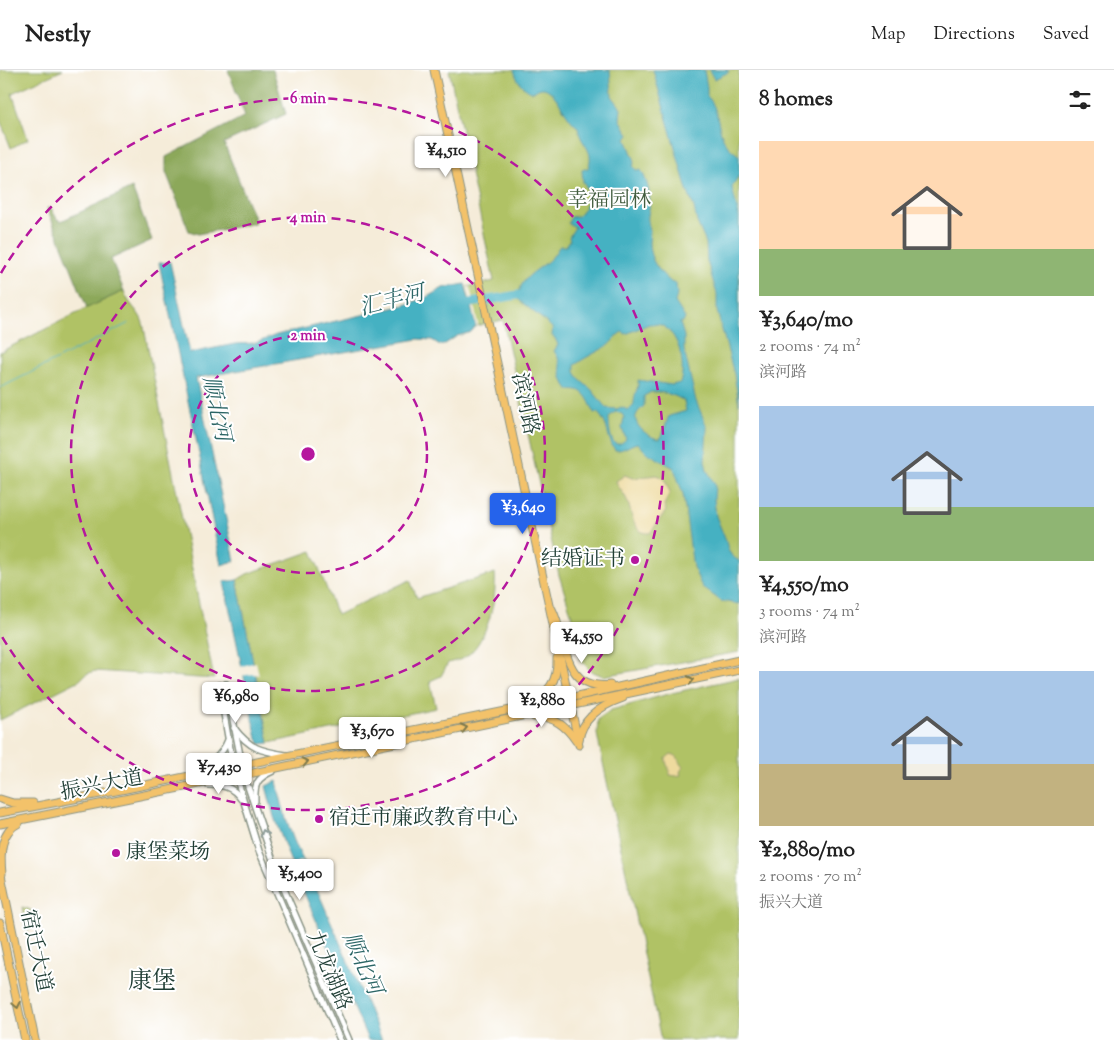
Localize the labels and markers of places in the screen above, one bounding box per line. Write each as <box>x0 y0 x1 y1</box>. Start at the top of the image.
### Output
pin: ¥4,510 <box>405 136 487 178</box>
centre of rings <box>299 445 317 463</box>
pin: ¥3,640 <box>482 492 564 535</box>
place label: 结婚证书 <box>541 545 625 575</box>
marker: 结婚证书 <box>629 554 641 566</box>
pin: ¥4,550 <box>541 622 623 664</box>
pin: ¥6,980 <box>195 682 277 724</box>
pin: ¥2,880 <box>501 686 583 728</box>
pin: ¥3,670 <box>331 716 413 759</box>
pin: ¥7,430 <box>178 752 260 795</box>
place label: 宿迁市廉政教育中心 <box>329 804 518 834</box>
marker: 宿迁市廉政教育中心 <box>313 813 325 825</box>
place label: 康堡菜场 <box>126 838 210 868</box>
marker: 康堡菜场 <box>110 847 122 859</box>
pin: ¥5,400 <box>259 858 341 901</box>

